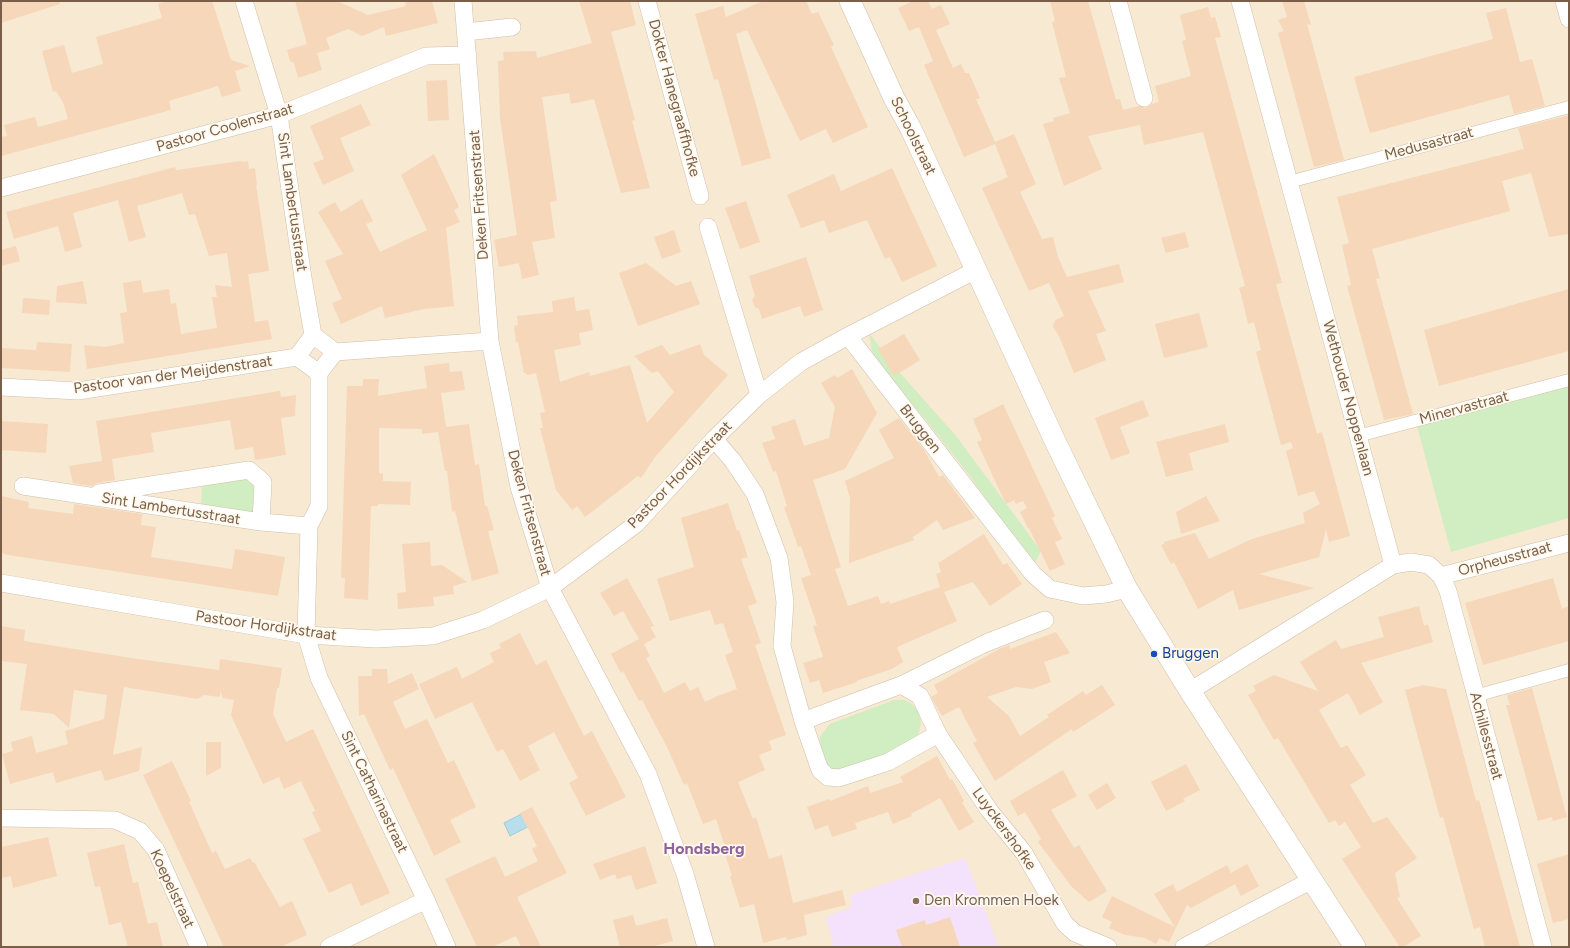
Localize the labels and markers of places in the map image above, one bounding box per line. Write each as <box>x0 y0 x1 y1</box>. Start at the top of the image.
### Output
place label: Bruggen <box>1162 645 1219 663</box>
marker: Bruggen <box>1149 649 1159 659</box>
place label: Den Krommen Hoek <box>924 892 1059 910</box>
marker: Den Krommen Hoek <box>911 896 921 906</box>

